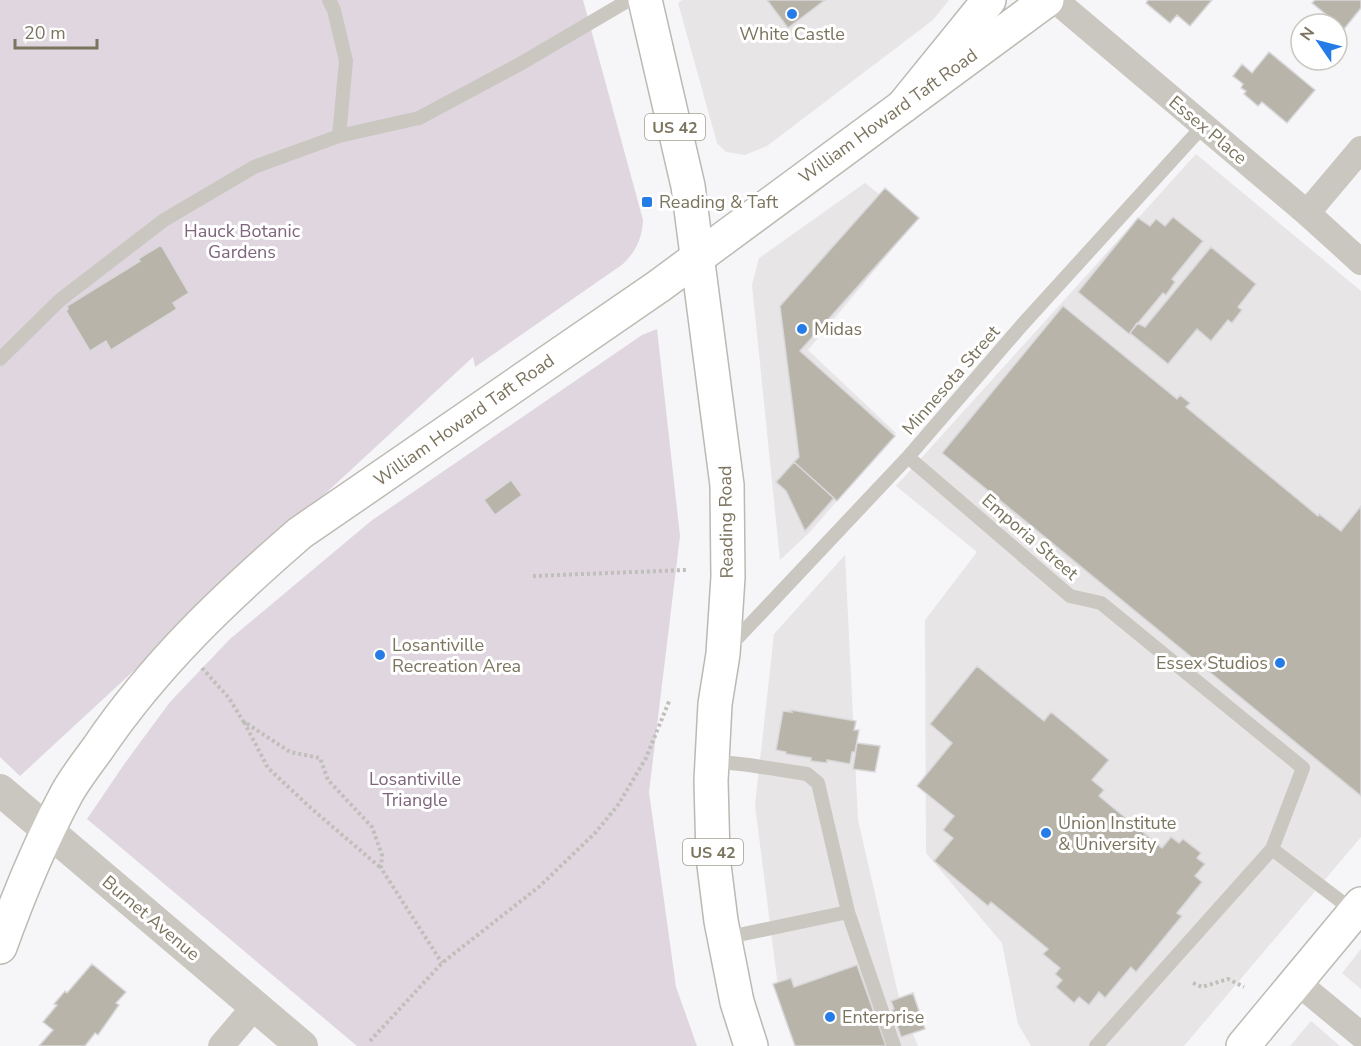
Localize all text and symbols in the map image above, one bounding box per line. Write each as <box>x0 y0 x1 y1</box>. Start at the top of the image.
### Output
marker: White Castle <box>785 7 799 21</box>
scale bar <box>15 12 98 50</box>
north arrow <box>1289 12 1349 72</box>
text: 20 m <box>24 21 66 45</box>
place label: White Castle <box>739 22 845 46</box>
text: N <box>1295 23 1320 45</box>
street label: William Howard Taft Road <box>794 43 982 189</box>
street label: Essex Place <box>1164 90 1252 170</box>
road number: US 42 <box>645 114 705 140</box>
place label: Reading & Taft <box>659 190 779 214</box>
marker: Reading & Taft <box>640 195 654 209</box>
park label: Hauck Botanic Gardens <box>184 219 300 264</box>
place label: Midas <box>814 317 862 341</box>
street label: Minnesota Street <box>897 320 1006 440</box>
marker: Midas <box>795 322 809 336</box>
street label: William Howard Taft Road <box>369 348 559 492</box>
street label: Reading Road <box>713 465 739 579</box>
street label: Emporia Street <box>977 488 1084 586</box>
place label: Losantiville Recreation Area <box>392 633 521 678</box>
marker: Losantiville Recreation Area <box>373 648 387 662</box>
place label: Essex Studios <box>1156 651 1268 675</box>
marker: Essex Studios <box>1273 656 1287 670</box>
park label: Losantiville Triangle <box>369 767 461 812</box>
place label: Union Institute & University <box>1058 811 1176 856</box>
marker: Union Institute & University <box>1039 826 1053 840</box>
road number: US 42 <box>683 839 743 865</box>
street label: Burnet Avenue <box>97 870 205 966</box>
place label: Enterprise <box>842 1005 924 1029</box>
marker: Enterprise <box>823 1010 837 1024</box>

